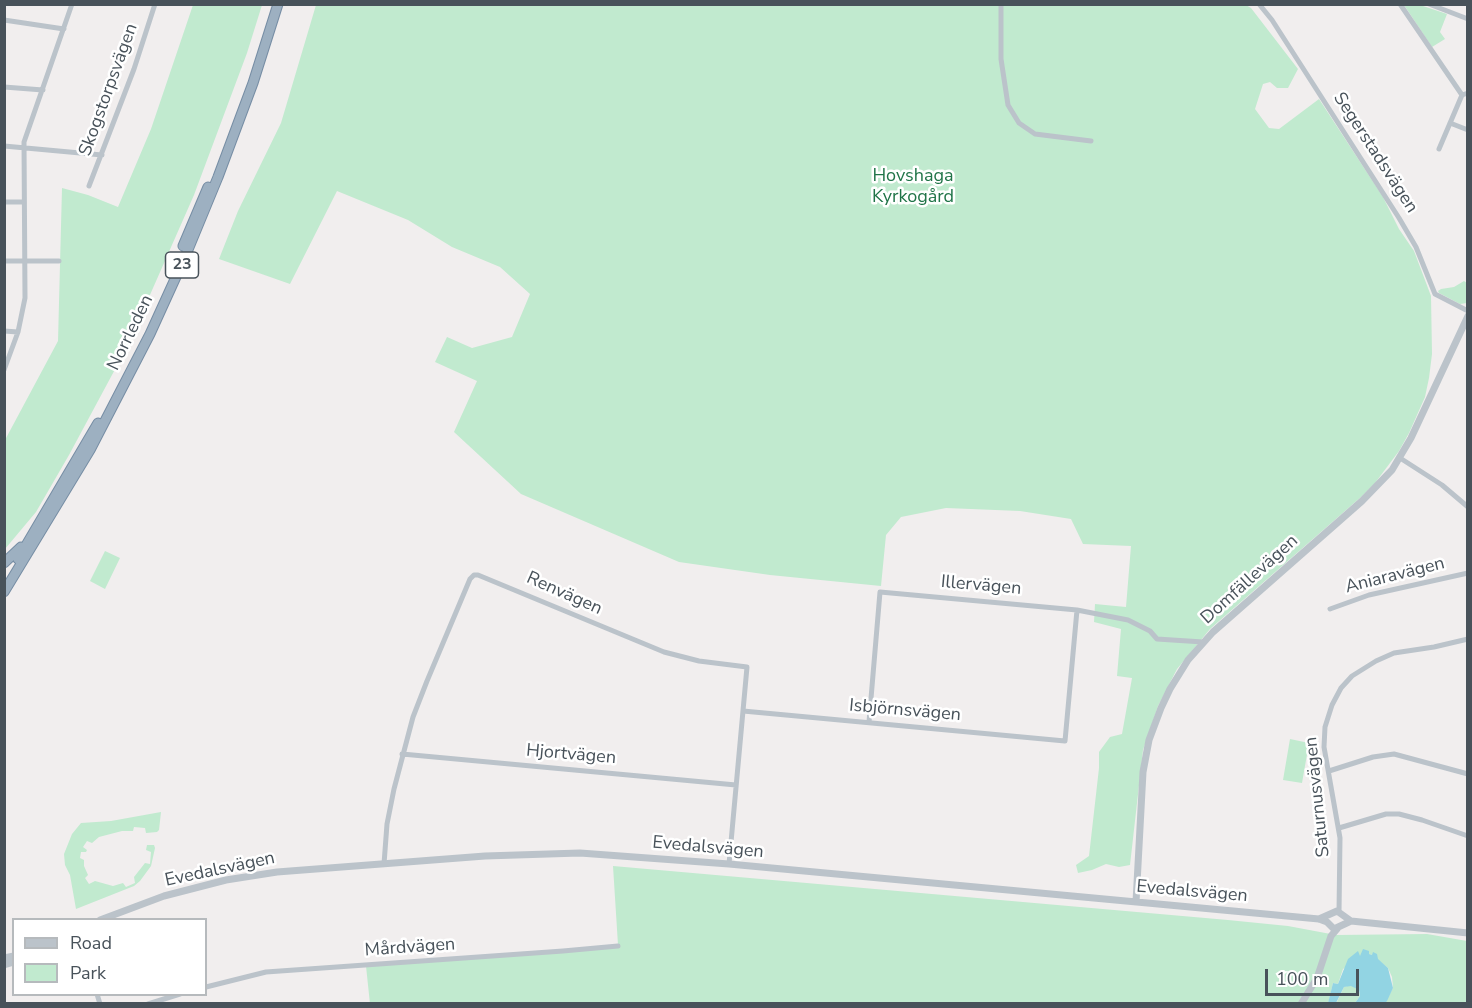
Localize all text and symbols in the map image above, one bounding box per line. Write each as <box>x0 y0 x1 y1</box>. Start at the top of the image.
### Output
street label: Skogstorpsvägen <box>75 21 143 159</box>
street label: Segerstadsvägen <box>1328 89 1422 217</box>
park label: Hovshaga Kyrkogård <box>872 166 954 208</box>
road number: 23 <box>166 252 198 278</box>
street label: Norrleden <box>103 292 159 374</box>
street label: Domfällevägen <box>1197 531 1303 629</box>
street label: Aniaravägen <box>1343 553 1447 599</box>
street label: Renvägen <box>523 568 605 620</box>
street label: Illervägen <box>940 572 1022 600</box>
street label: Isbjörnsvägen <box>848 695 962 727</box>
street label: Saturnusvägen <box>1301 736 1335 858</box>
street label: Hjortvägen <box>525 740 617 770</box>
street label: Evedalsvägen <box>651 832 765 864</box>
street label: Evedalsvägen <box>163 848 277 892</box>
street label: Evedalsvägen <box>1135 876 1249 908</box>
legend <box>12 918 207 996</box>
text: Road <box>70 931 112 955</box>
street label: Mårdvägen <box>364 934 456 962</box>
scale bar <box>1268 957 1362 995</box>
text: Park <box>70 961 106 985</box>
text: 100 m <box>1276 967 1328 991</box>

